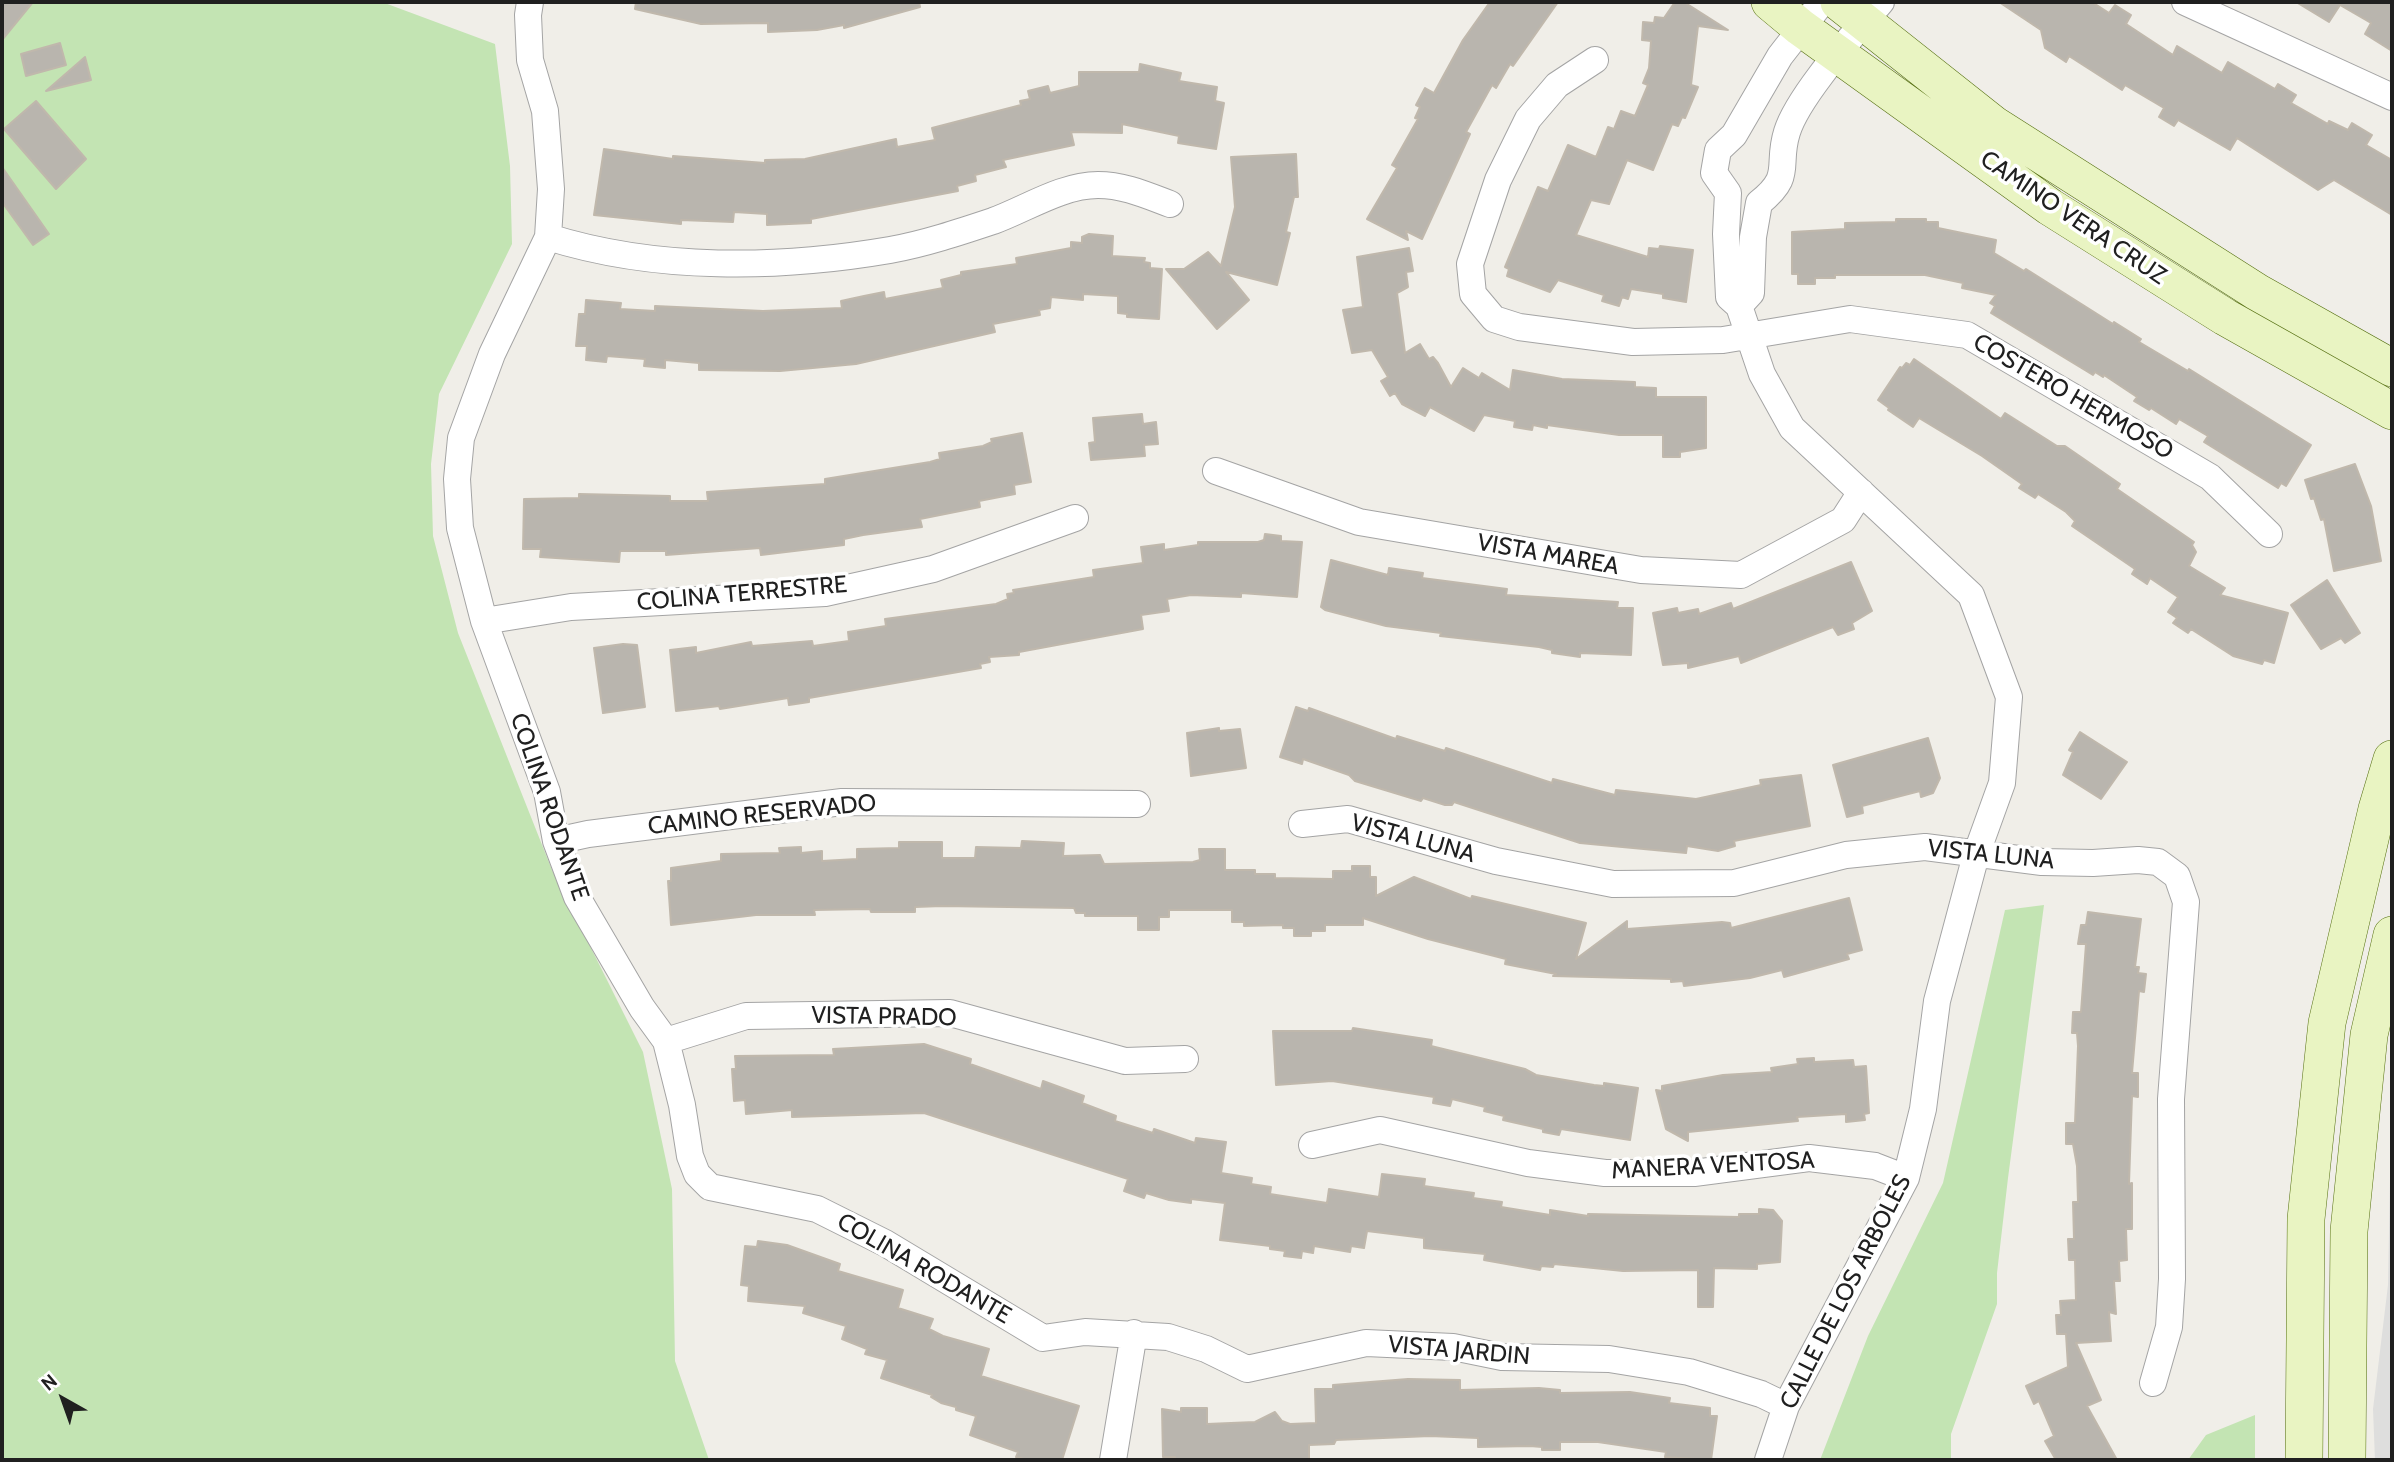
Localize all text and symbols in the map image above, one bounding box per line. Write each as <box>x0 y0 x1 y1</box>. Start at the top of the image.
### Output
street label: CAMINO VERA CRUZ <box>1975 145 2171 291</box>
street label: COSTERO HERMOSO <box>1968 328 2178 466</box>
street label: VISTA MAREA <box>1475 528 1621 582</box>
street label: COLINA TERRESTRE <box>636 570 848 618</box>
street label: COLINA RODANTE <box>503 710 595 904</box>
street label: CAMINO RESERVADO <box>646 789 878 841</box>
street label: VISTA LUNA <box>1348 809 1478 869</box>
street label: VISTA LUNA <box>1926 834 2056 876</box>
street label: VISTA PRADO <box>811 1001 957 1033</box>
street label: MANERA VENTOSA <box>1611 1146 1815 1186</box>
street label: CALLE DE LOS ARBOLES <box>1774 1170 1918 1414</box>
street label: COLINA RODANTE <box>832 1208 1016 1330</box>
street label: VISTA JARDIN <box>1387 1330 1531 1372</box>
north arrow <box>28 1364 98 1434</box>
text: N <box>37 1369 62 1396</box>

